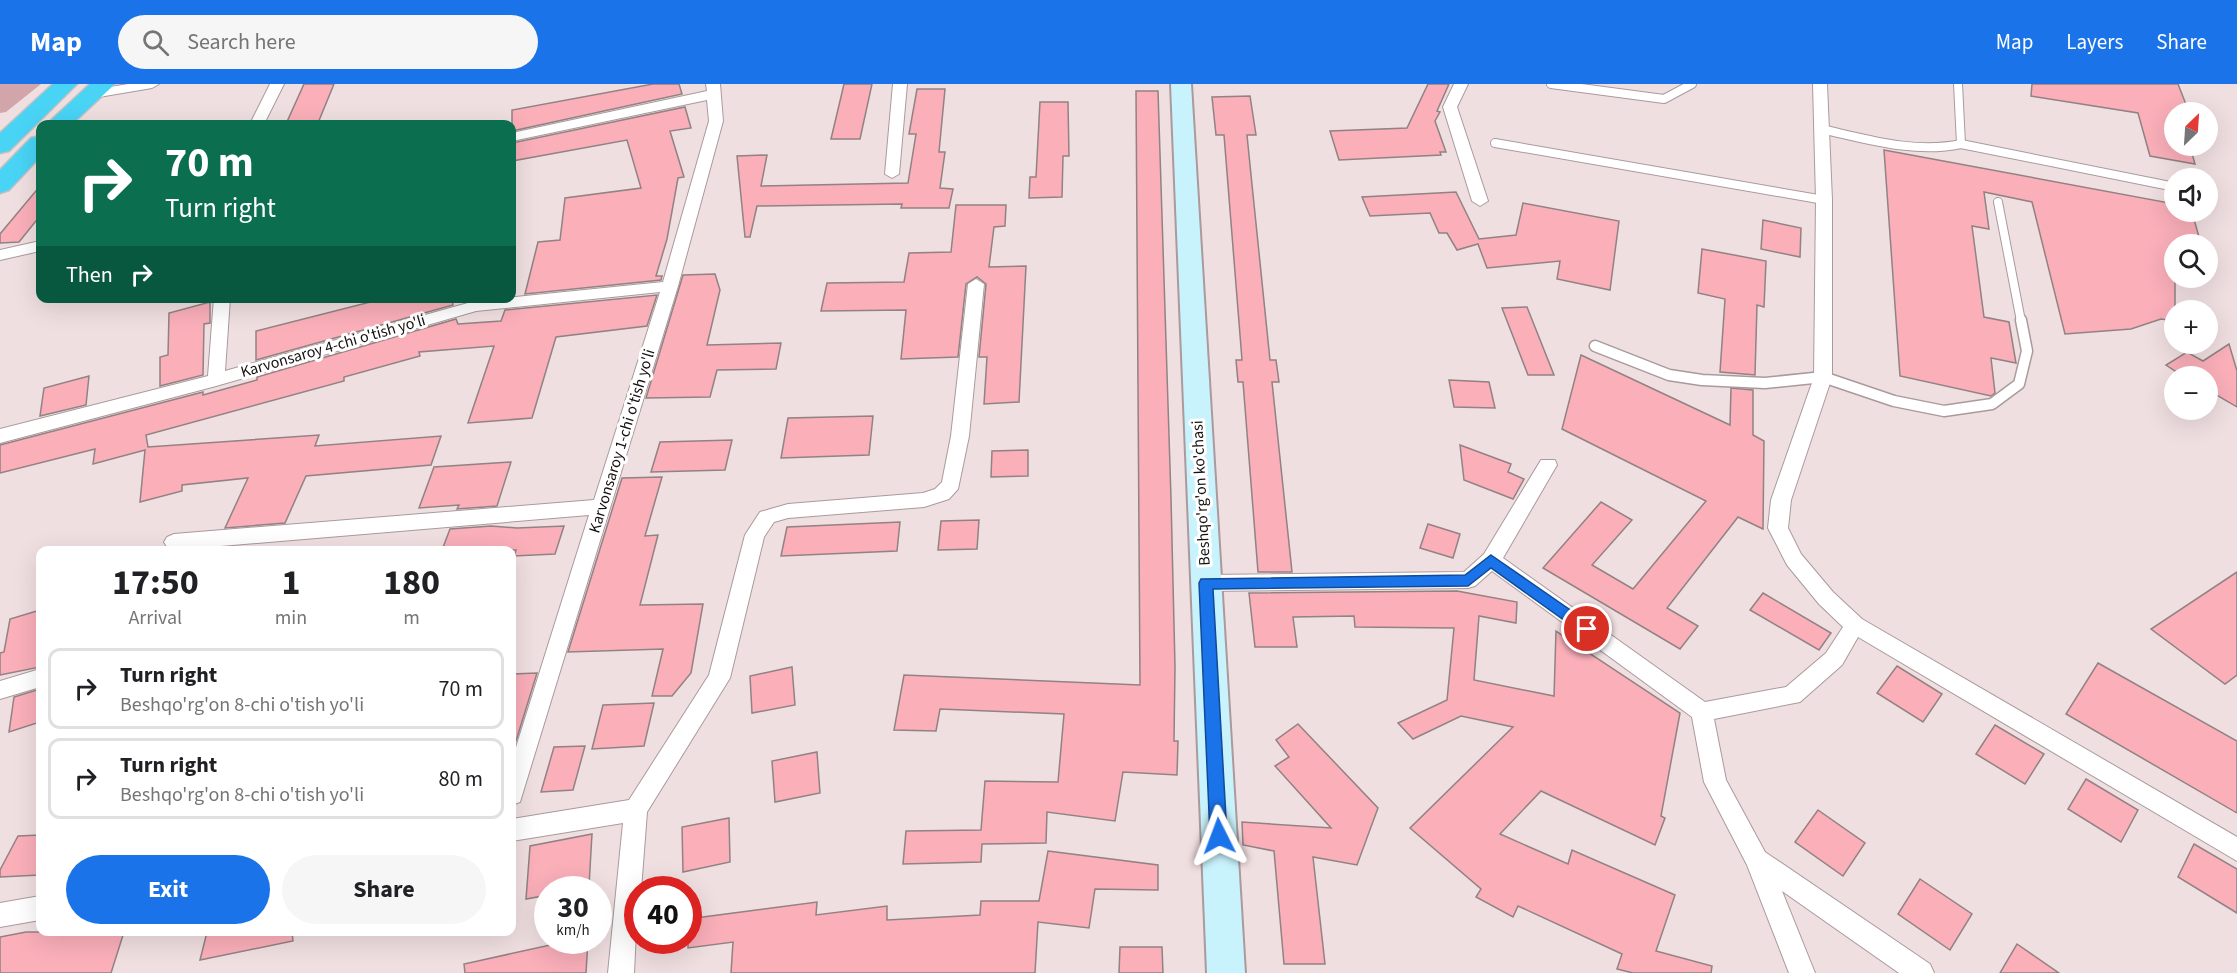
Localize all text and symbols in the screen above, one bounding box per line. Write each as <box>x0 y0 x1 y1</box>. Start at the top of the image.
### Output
search box <box>118 15 538 69</box>
text: Map <box>30 22 82 62</box>
icon: search <box>139 26 172 59</box>
text: Search here <box>187 26 296 58</box>
text: Map <box>1996 27 2033 57</box>
text: Layers <box>2066 27 2123 57</box>
text: Share <box>2156 27 2207 57</box>
north arrow <box>2164 102 2218 156</box>
map controls <box>2164 102 2218 420</box>
text: 70 m <box>165 133 254 193</box>
icon: right <box>66 144 144 222</box>
button: sound <box>2164 168 2218 222</box>
text: Turn right <box>165 189 276 228</box>
button: search <box>2164 234 2218 288</box>
icon: right <box>125 258 158 291</box>
text: Then <box>66 259 113 291</box>
button: + <box>2164 300 2218 354</box>
street label: Karvonsaroy 4-chi o'tish yo'li <box>238 309 428 383</box>
street label: Karvonsaroy 1-chi o'tish yo'li <box>583 346 661 536</box>
button: − <box>2164 366 2218 420</box>
street label: Beshqo'rg'on ko'chasi <box>1186 420 1216 566</box>
text: 17:50 <box>112 557 199 608</box>
text: 1 <box>281 557 300 608</box>
text: 180 <box>383 557 440 608</box>
pin <box>1561 603 1612 654</box>
text: Arrival <box>128 604 182 632</box>
text: min <box>275 604 307 632</box>
text: m <box>403 604 420 632</box>
icon: arrive <box>1570 612 1603 645</box>
text: Turn right <box>120 659 217 691</box>
icon: right <box>69 672 102 705</box>
text: 70 m <box>438 673 483 705</box>
text: Beshqo'rg'on 8-chi o'tish yo'li <box>120 691 364 719</box>
text: Turn right <box>120 749 217 781</box>
icon: right <box>69 762 102 795</box>
text: 80 m <box>438 763 483 795</box>
text: Beshqo'rg'on 8-chi o'tish yo'li <box>120 781 364 809</box>
position arrow <box>1187 804 1251 868</box>
button: Exit <box>66 855 270 924</box>
button: Share <box>282 855 486 924</box>
speed limit sign: 40 <box>624 876 702 954</box>
text: 30 <box>557 886 589 929</box>
text: km/h <box>556 920 590 941</box>

